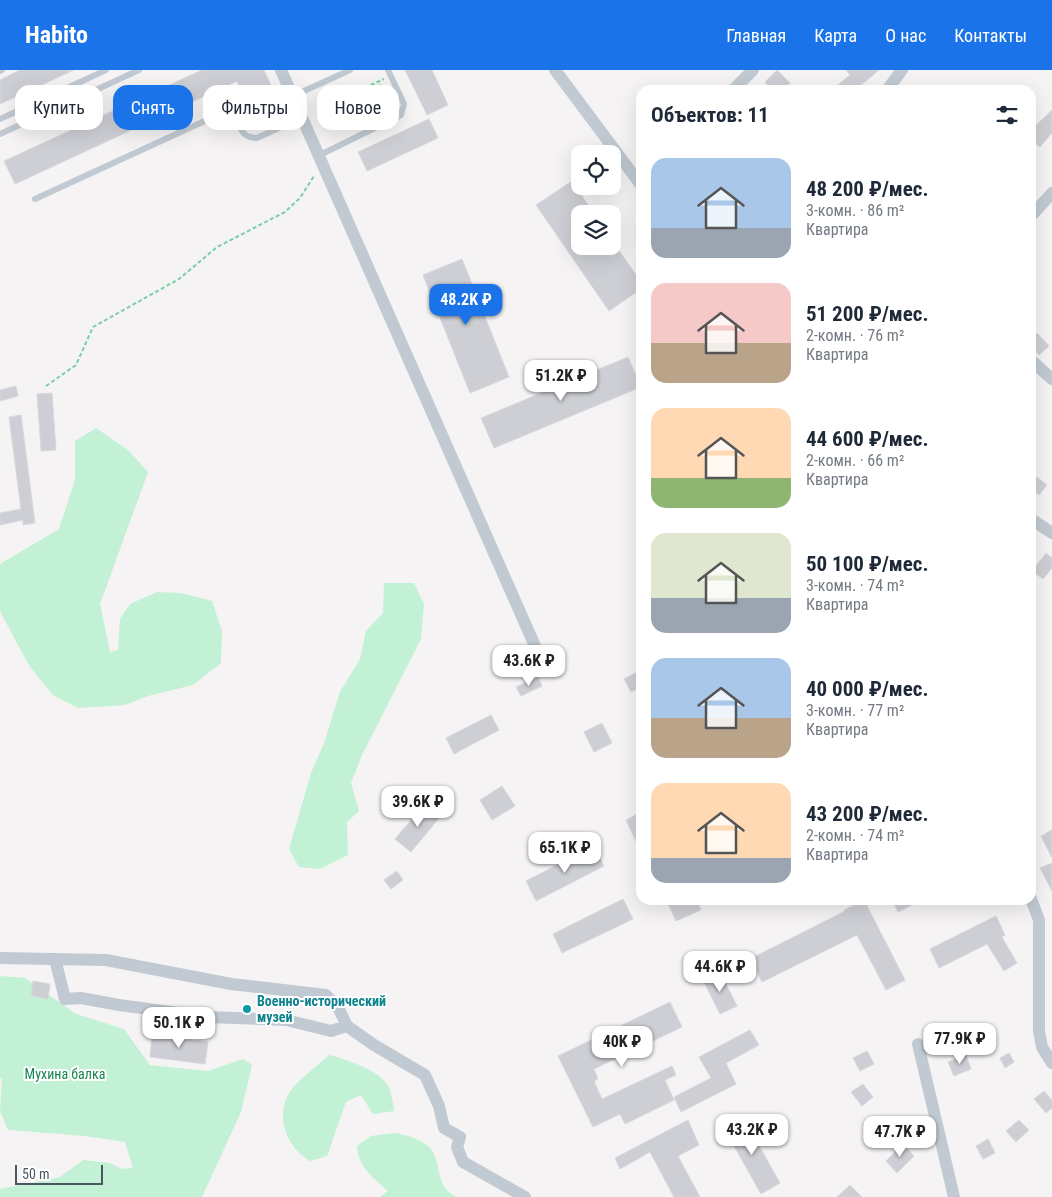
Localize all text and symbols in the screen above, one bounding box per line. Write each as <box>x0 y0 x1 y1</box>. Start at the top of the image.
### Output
text: Habito <box>25 21 88 49</box>
text: Главная <box>726 25 786 46</box>
text: Карта <box>814 25 857 46</box>
text: О нас <box>885 25 926 46</box>
text: Контакты <box>954 25 1027 46</box>
chip: Купить <box>15 85 103 130</box>
chip: Снять <box>113 85 193 130</box>
chip: Фильтры <box>203 85 307 130</box>
chip: Новое <box>317 85 399 130</box>
icon: filters <box>993 101 1021 129</box>
text: Объектов: 11 <box>651 103 769 127</box>
map controls <box>571 145 621 255</box>
button: locate <box>571 145 621 195</box>
text: 48 200 ₽/мес. <box>806 177 929 201</box>
icon: home <box>691 178 751 238</box>
text: 3-комн. · 86 m² <box>806 201 904 220</box>
button: layers <box>571 205 621 255</box>
text: Квартира <box>806 220 868 239</box>
pin: 48.2K ₽ <box>420 284 512 326</box>
text: 48.2K ₽ <box>440 290 492 309</box>
text: 51 200 ₽/мес. <box>806 302 929 326</box>
icon: home <box>691 303 751 363</box>
text: 2-комн. · 76 m² <box>806 326 904 345</box>
text: Квартира <box>806 345 868 364</box>
pin: 51.2K ₽ <box>515 360 607 402</box>
text: 51.2K ₽ <box>535 366 587 385</box>
text: 44 600 ₽/мес. <box>806 427 929 451</box>
icon: home <box>691 428 751 488</box>
text: 2-комн. · 66 m² <box>806 451 904 470</box>
text: Квартира <box>806 470 868 489</box>
text: 50 100 ₽/мес. <box>806 552 929 576</box>
icon: home <box>691 553 751 613</box>
text: 3-комн. · 74 m² <box>806 576 904 595</box>
text: Квартира <box>806 595 868 614</box>
pin: 43.6K ₽ <box>483 644 575 687</box>
text: 43.6K ₽ <box>503 651 555 670</box>
text: 40 000 ₽/мес. <box>806 677 929 701</box>
icon: home <box>691 678 751 738</box>
text: 3-комн. · 77 m² <box>806 701 904 720</box>
text: Квартира <box>806 720 868 739</box>
pin: 39.6K ₽ <box>372 786 464 828</box>
text: 39.6K ₽ <box>392 792 444 811</box>
text: 43 200 ₽/мес. <box>806 802 929 826</box>
icon: home <box>691 803 751 863</box>
text: 2-комн. · 74 m² <box>806 826 904 845</box>
pin: 65.1K ₽ <box>519 832 611 874</box>
text: 65.1K ₽ <box>539 838 591 857</box>
text: Квартира <box>806 845 868 864</box>
pin: 44.6K ₽ <box>674 950 766 993</box>
text: 44.6K ₽ <box>694 957 746 976</box>
place label: Военно-исторический музей <box>257 993 386 1025</box>
marker: Военно-исторический музей <box>241 1003 253 1015</box>
pin: 50.1K ₽ <box>133 1006 225 1049</box>
text: 50.1K ₽ <box>153 1013 205 1032</box>
pin: 77.9K ₽ <box>914 1022 1006 1065</box>
pin: 40K ₽ <box>587 1026 657 1068</box>
text: 77.9K ₽ <box>934 1029 986 1048</box>
text: 40K ₽ <box>603 1032 641 1051</box>
park label: Мухина балка <box>25 1066 105 1082</box>
pin: 43.2K ₽ <box>706 1114 798 1156</box>
pin: 47.7K ₽ <box>854 1116 946 1158</box>
text: 43.2K ₽ <box>726 1120 778 1139</box>
text: 47.7K ₽ <box>874 1122 926 1141</box>
scale bar <box>15 1162 102 1185</box>
text: 50 m <box>22 1166 50 1182</box>

